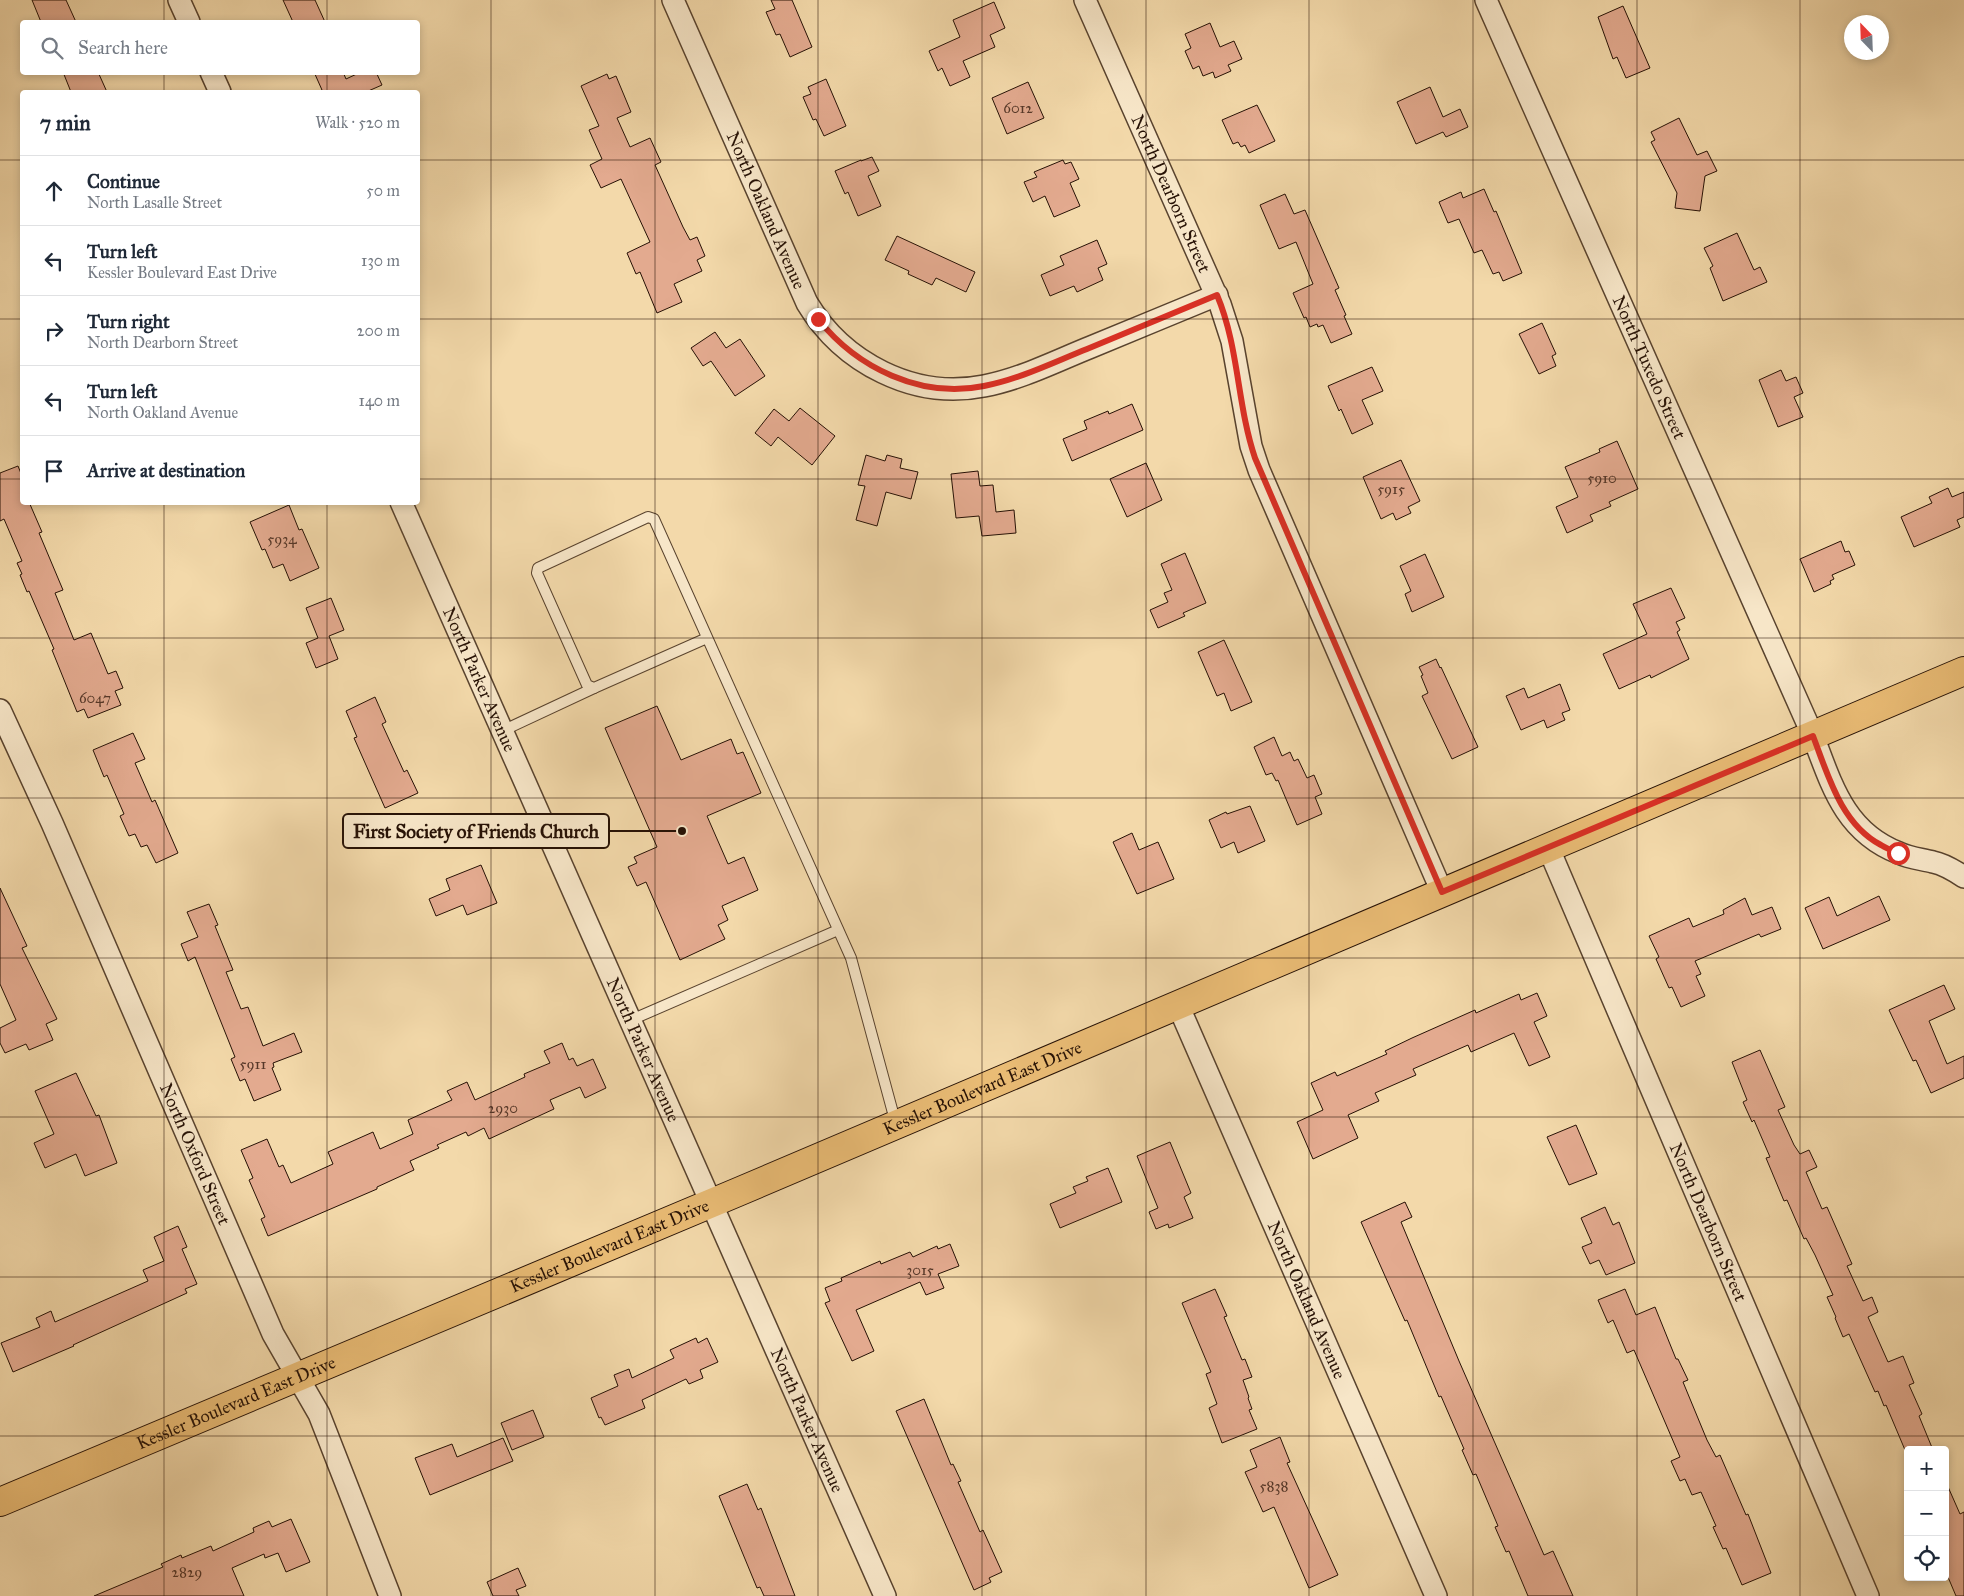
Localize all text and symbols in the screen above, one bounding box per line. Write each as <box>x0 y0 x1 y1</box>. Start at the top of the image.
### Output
north arrow <box>1844 15 1889 60</box>
search box <box>20 20 420 75</box>
icon: search <box>38 34 66 62</box>
text: Search here <box>78 36 168 59</box>
house number: 6012 <box>1003 99 1033 117</box>
text: 7 min <box>40 110 91 136</box>
street label: North Dearborn Street <box>1126 111 1216 277</box>
text: Walk · 520 m <box>315 113 400 132</box>
street label: North Oakland Avenue <box>722 128 810 293</box>
text: Continue <box>87 170 160 193</box>
icon: ahead <box>40 177 68 205</box>
text: 50 m <box>366 181 400 200</box>
text: North Lasalle Street <box>87 193 222 212</box>
text: Turn left <box>87 240 157 263</box>
icon: left <box>40 247 68 275</box>
text: 130 m <box>361 251 400 270</box>
text: Kessler Boulevard East Drive <box>87 263 277 282</box>
street label: North Tuxedo Street <box>1608 292 1691 443</box>
route end <box>807 308 830 331</box>
text: Turn right <box>87 310 170 333</box>
icon: right <box>40 317 68 345</box>
text: 200 m <box>357 321 400 340</box>
text: North Dearborn Street <box>87 333 238 352</box>
text: Turn left <box>87 380 157 403</box>
icon: left <box>40 387 68 415</box>
text: 140 m <box>359 391 400 410</box>
text: North Oakland Avenue <box>87 403 238 422</box>
icon: arrive <box>40 457 68 485</box>
text: Arrive at destination <box>87 459 245 482</box>
house number: 5910 <box>1587 469 1617 487</box>
house number: 5915 <box>1377 480 1405 498</box>
house number: 5934 <box>267 530 297 548</box>
street label: North Parker Avenue <box>438 604 521 755</box>
house number: 6047 <box>79 689 111 707</box>
callout: First Society of Friends Church <box>343 814 609 848</box>
text: First Society of Friends Church <box>353 820 600 844</box>
route start <box>1887 842 1910 865</box>
street label: North Parker Avenue <box>602 974 685 1125</box>
street label: Kessler Boulevard East Drive <box>880 1036 1085 1140</box>
house number: 5911 <box>240 1055 266 1073</box>
street label: North Oxford Street <box>155 1080 236 1229</box>
house number: 2930 <box>488 1099 518 1117</box>
street label: North Dearborn Street <box>1665 1140 1752 1305</box>
street label: Kessler Boulevard East Drive <box>507 1194 712 1298</box>
street label: North Oakland Avenue <box>1263 1218 1351 1382</box>
house number: 3015 <box>906 1261 934 1279</box>
street label: North Parker Avenue <box>766 1344 849 1496</box>
street label: Kessler Boulevard East Drive <box>133 1351 339 1454</box>
map controls <box>1904 1446 1949 1581</box>
button: + <box>1904 1446 1949 1491</box>
house number: 5838 <box>1260 1477 1288 1495</box>
button: − <box>1904 1491 1949 1536</box>
button: locate <box>1904 1536 1949 1581</box>
house number: 2829 <box>172 1563 202 1581</box>

